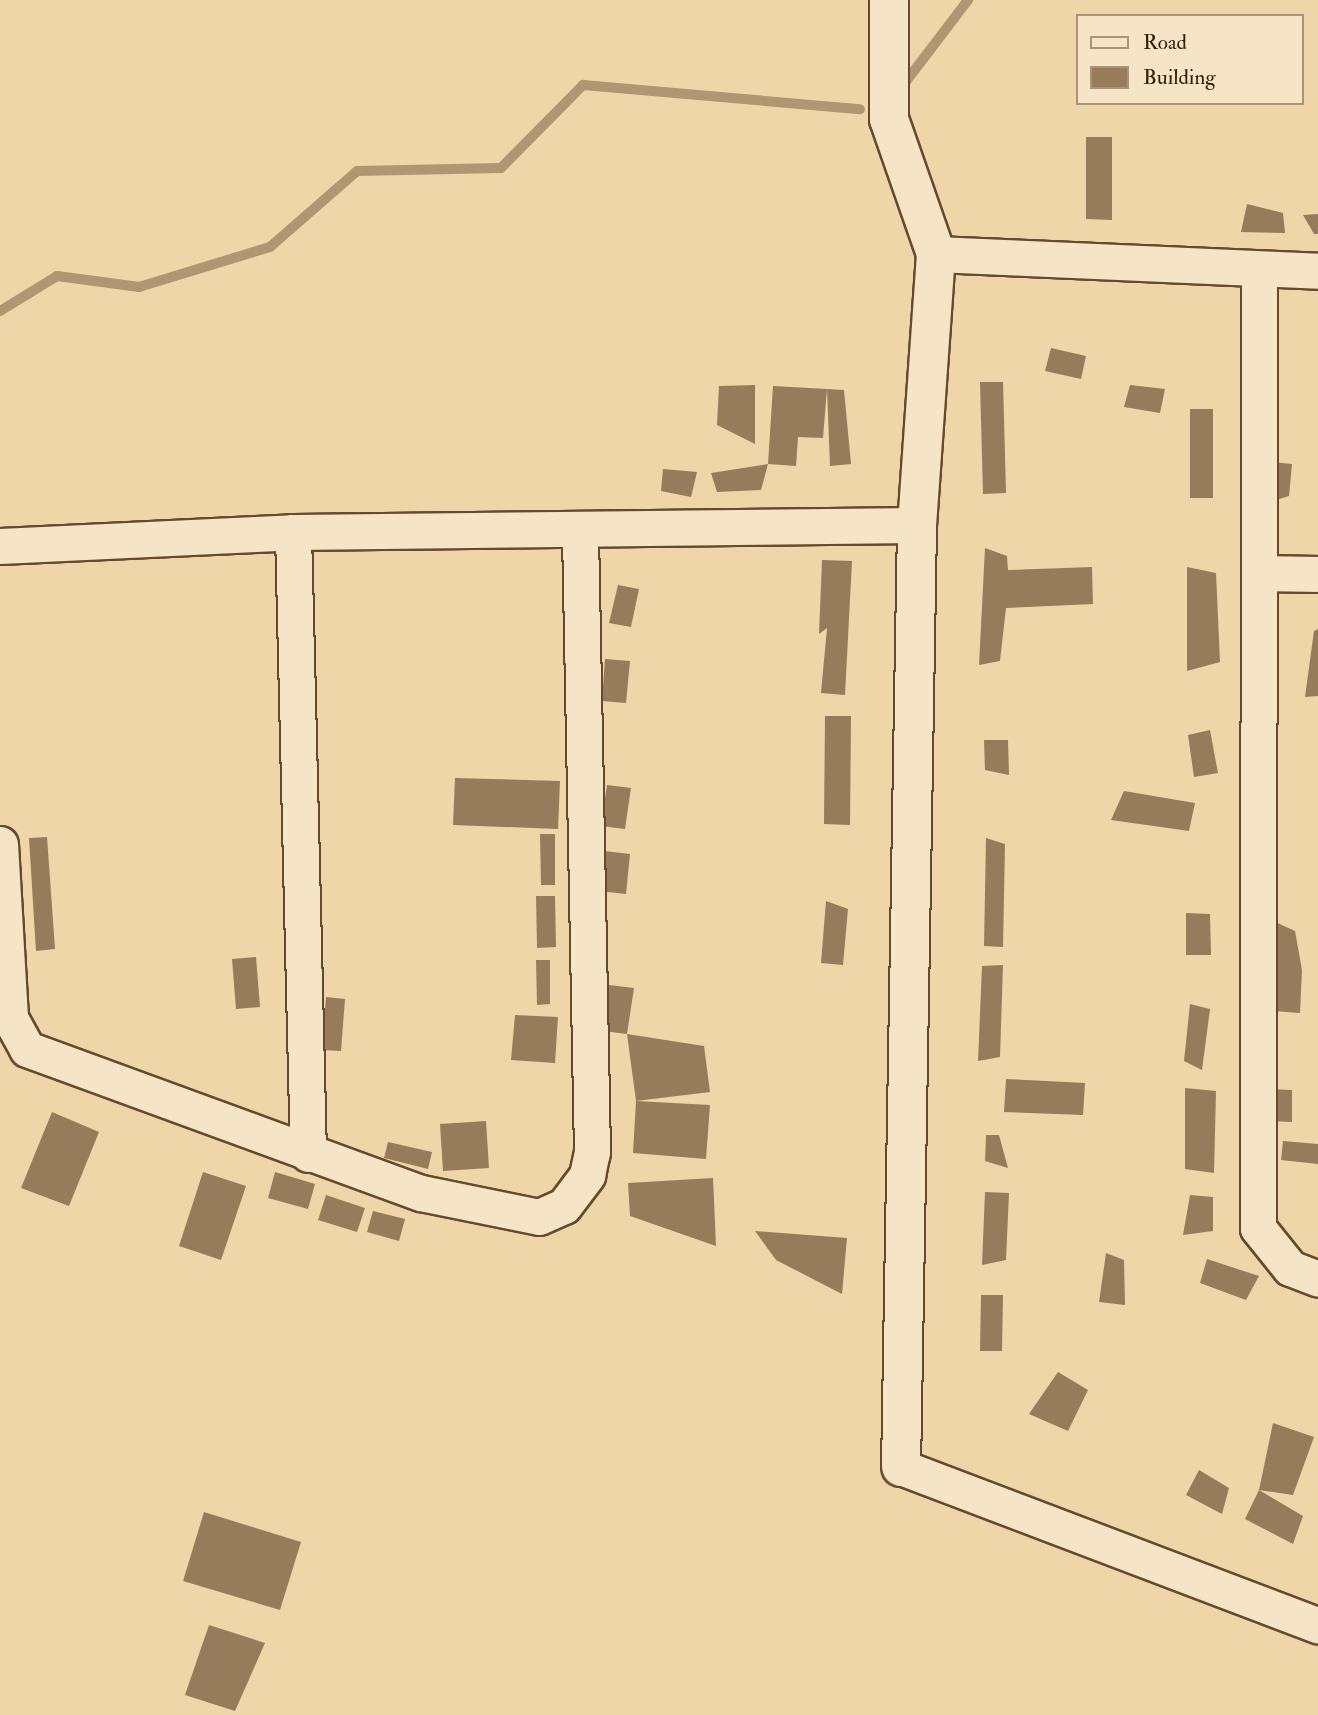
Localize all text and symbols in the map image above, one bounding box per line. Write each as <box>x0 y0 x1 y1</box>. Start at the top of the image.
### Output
legend <box>1076 14 1304 105</box>
text: Road <box>1143 29 1187 56</box>
text: Building <box>1143 64 1216 91</box>

